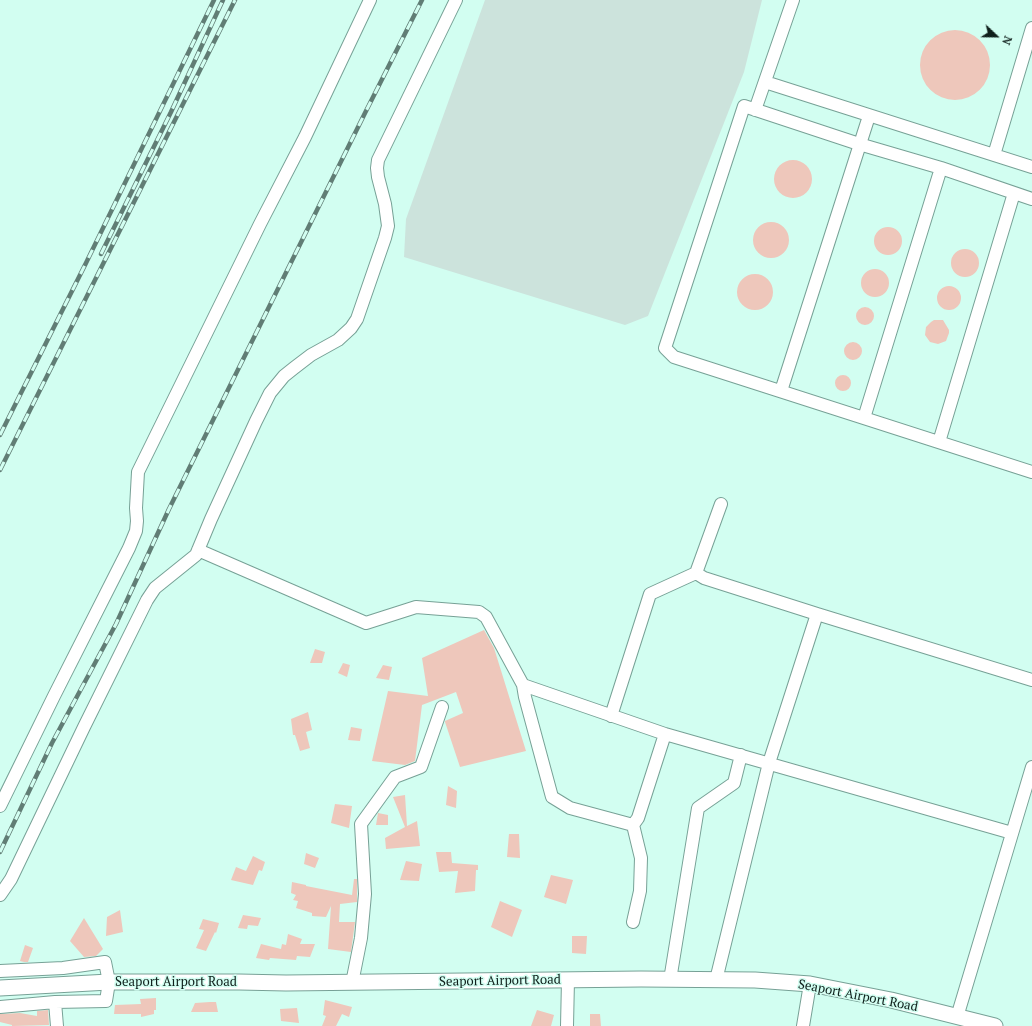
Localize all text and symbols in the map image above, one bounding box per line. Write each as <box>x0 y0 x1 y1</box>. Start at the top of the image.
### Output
north arrow <box>976 16 1016 56</box>
text: N <box>999 34 1015 47</box>
street label: Seaport Airport Road <box>439 972 561 990</box>
street label: Seaport Airport Road <box>115 974 237 990</box>
street label: Seaport Airport Road <box>797 977 919 1015</box>

